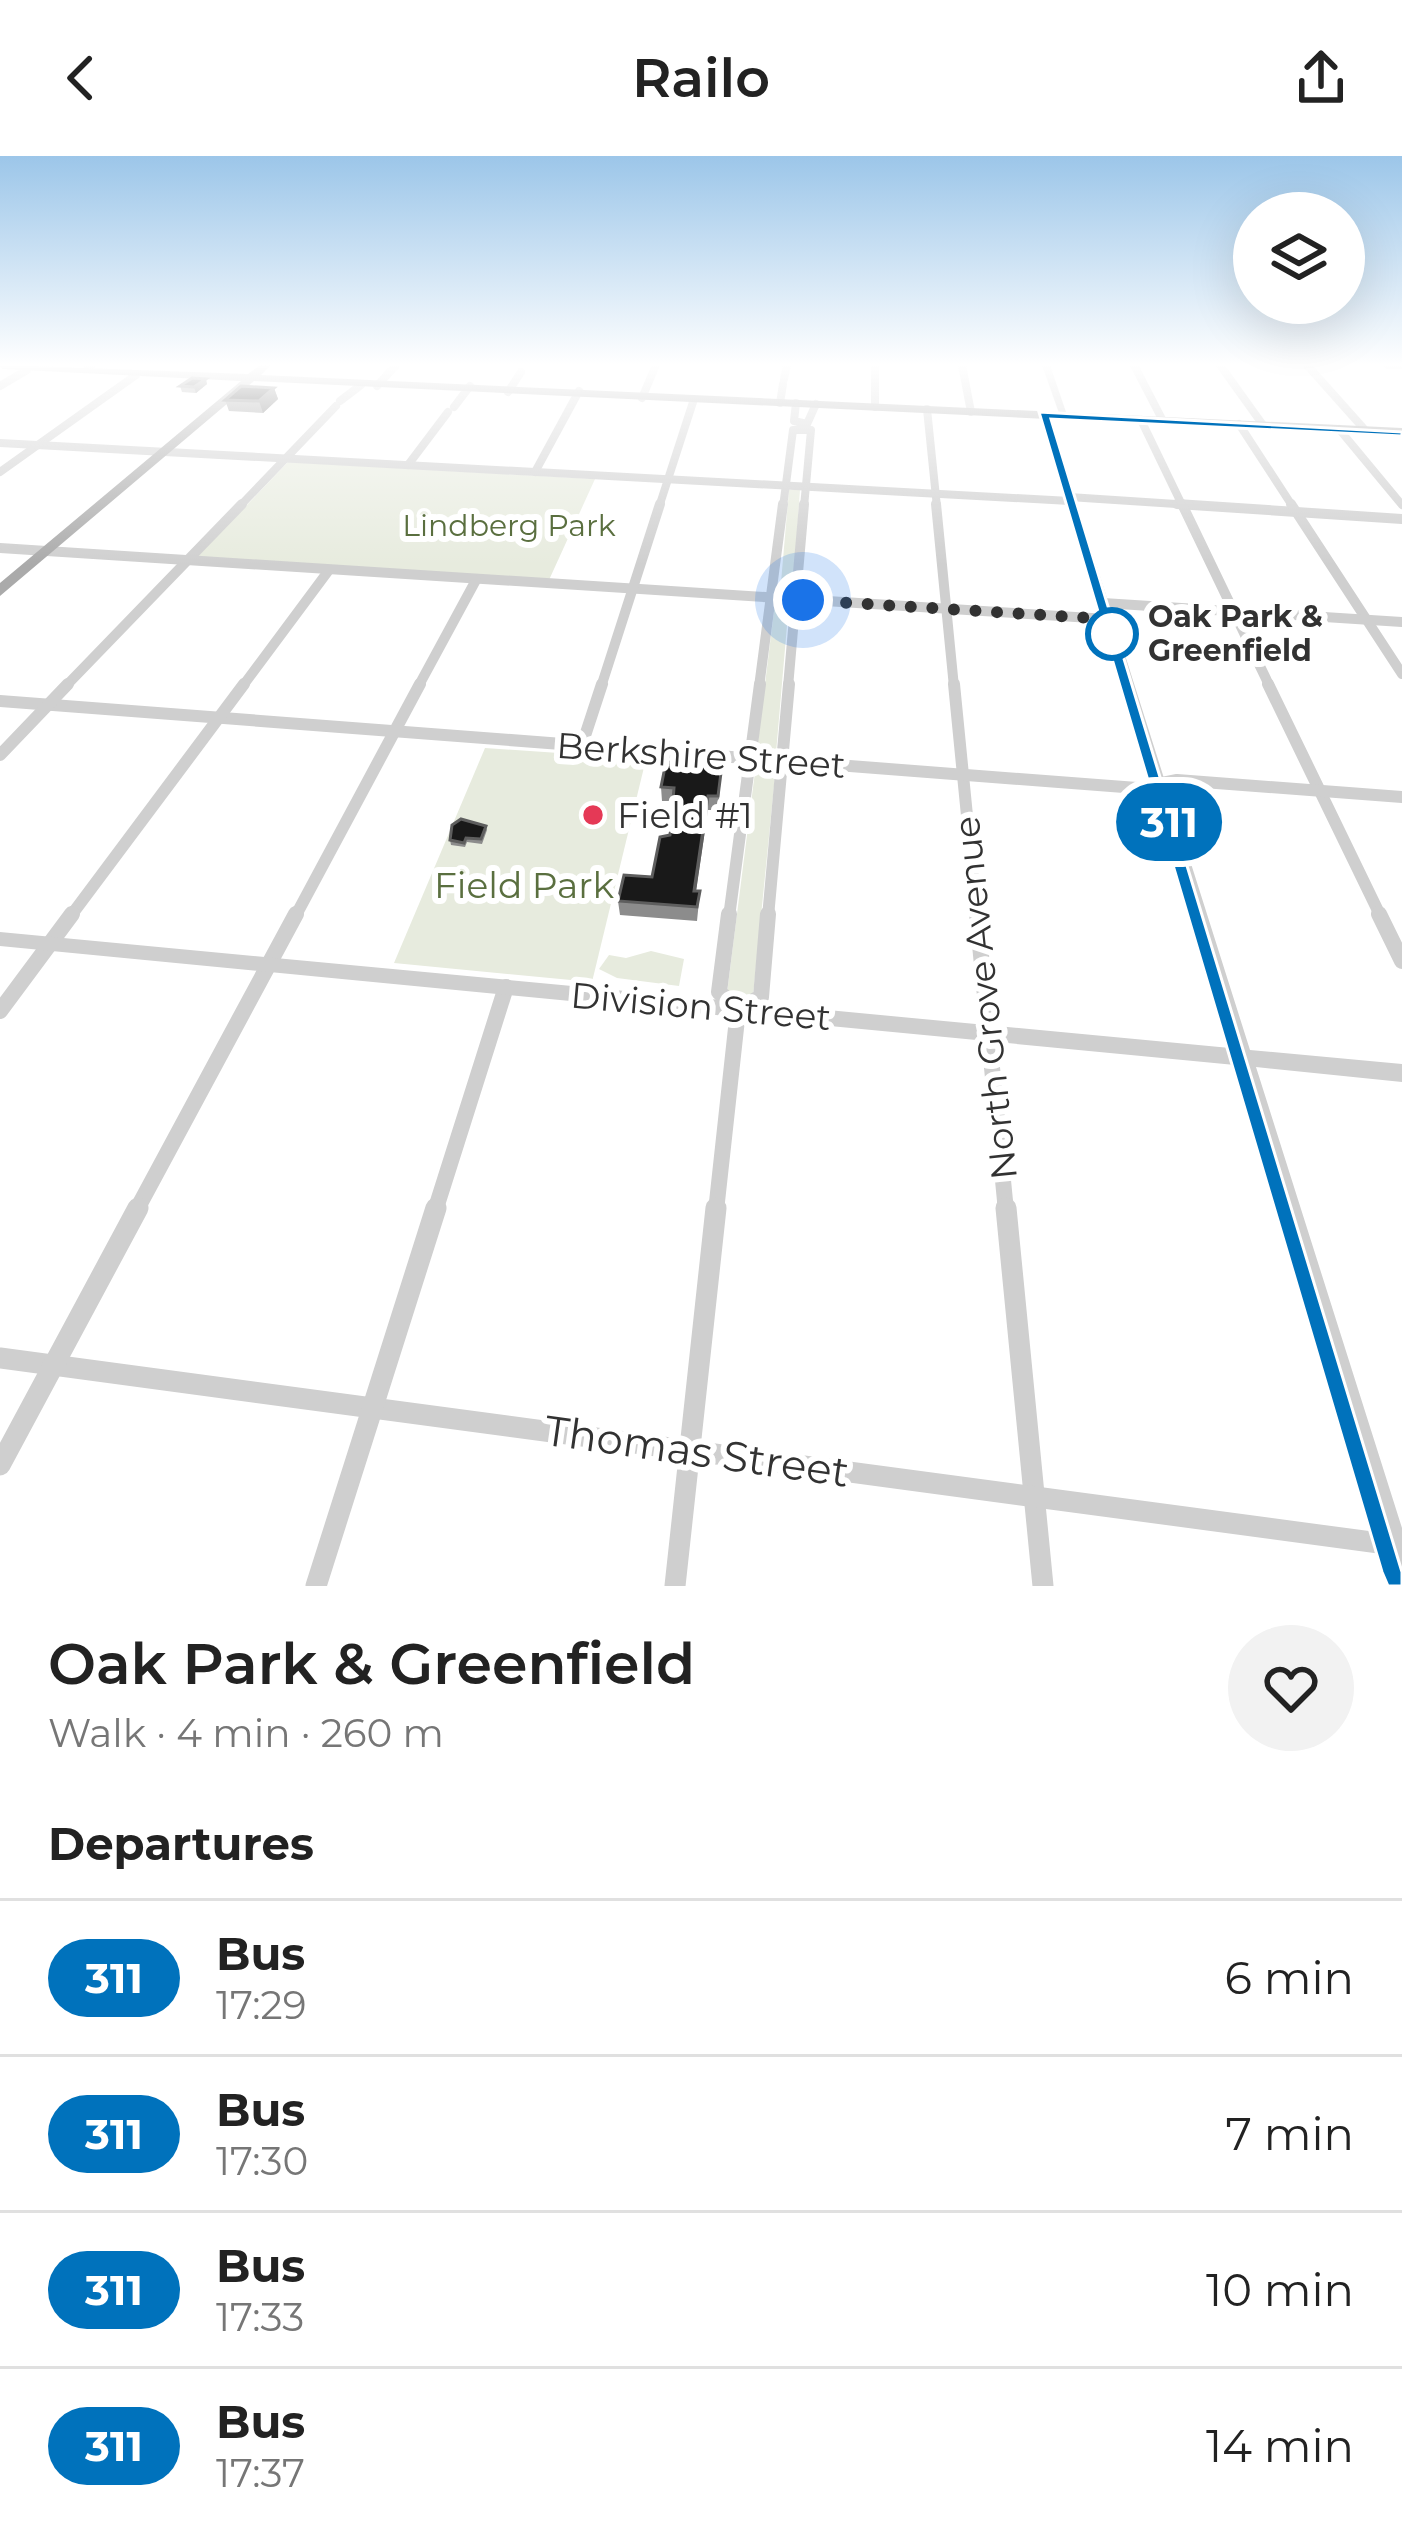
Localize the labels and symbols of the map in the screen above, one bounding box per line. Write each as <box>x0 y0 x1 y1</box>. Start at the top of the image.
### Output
park label: Lindberg Park <box>402 507 616 544</box>
your location <box>773 570 833 630</box>
place label: Oak Park & Greenfield <box>1148 598 1323 669</box>
marker: Oak Park & Greenfield <box>1087 609 1137 659</box>
street label: Berkshire Street <box>555 723 847 787</box>
line badge: 311 <box>1100 783 1238 861</box>
place label: Field #1 <box>617 793 753 837</box>
marker: Field #1 <box>580 802 606 828</box>
street label: North Grove Avenue <box>944 814 1026 1182</box>
park label: Field Park <box>434 863 614 907</box>
street label: Division Street <box>569 973 833 1039</box>
street label: Thomas Street <box>542 1404 852 1498</box>

